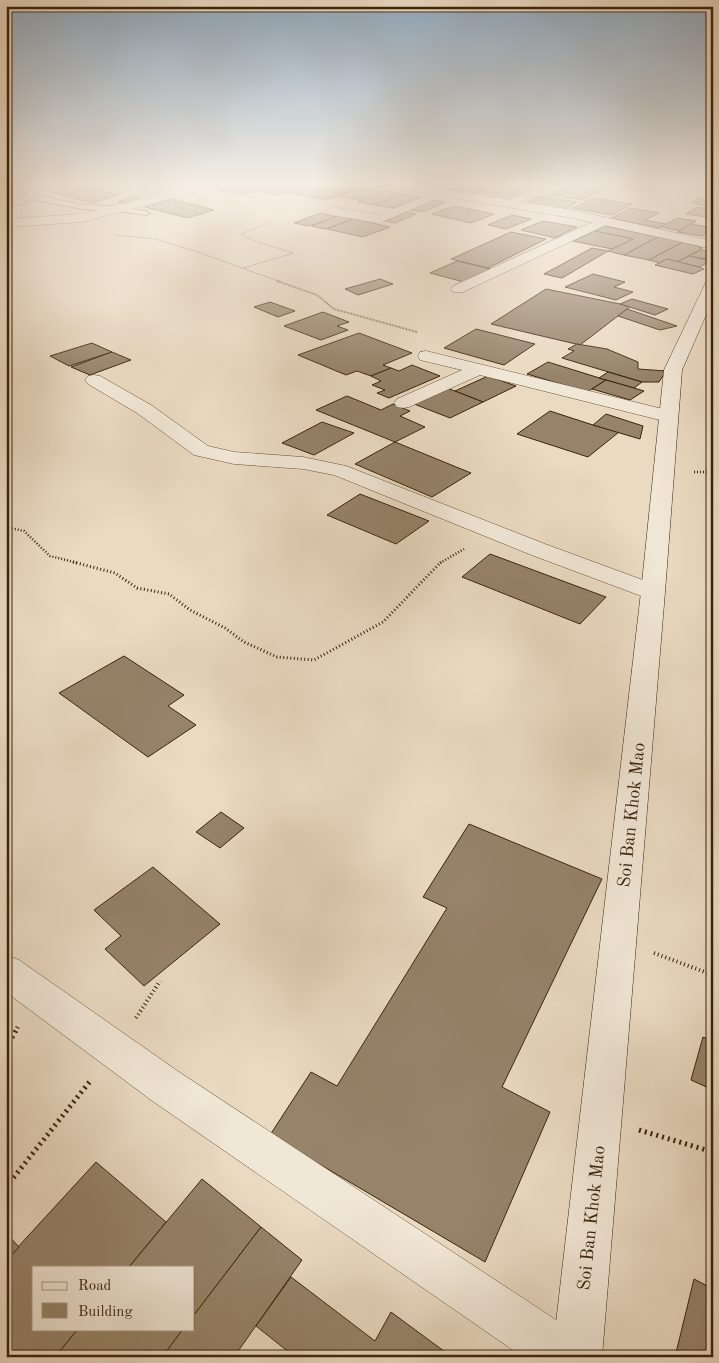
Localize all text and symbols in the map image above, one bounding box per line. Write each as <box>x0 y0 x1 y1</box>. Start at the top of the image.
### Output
street label: Soi Ban Khok Mao <box>615 742 649 888</box>
street label: Soi Ban Khok Mao <box>575 1145 609 1291</box>
legend <box>32 1266 195 1330</box>
text: Road <box>78 1279 112 1294</box>
text: Building <box>78 1305 133 1320</box>

